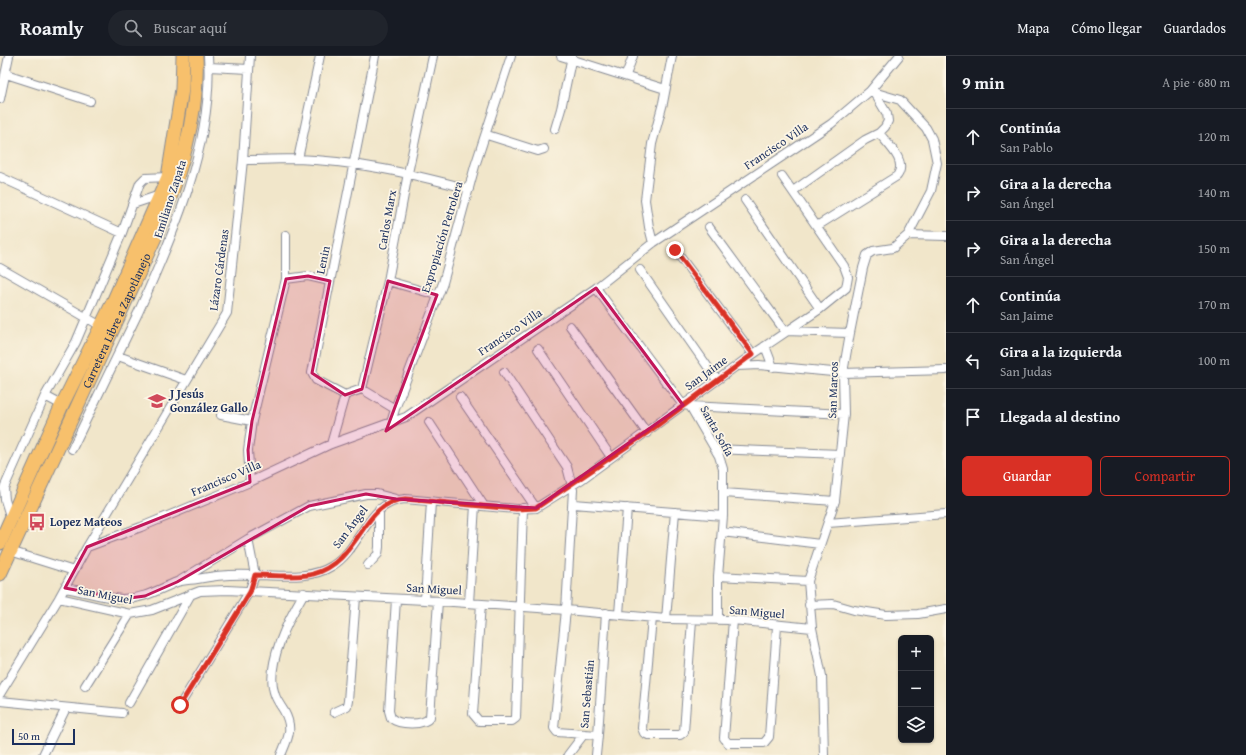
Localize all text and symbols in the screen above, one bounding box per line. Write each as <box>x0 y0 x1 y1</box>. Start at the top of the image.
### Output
search box <box>108 10 388 46</box>
text: Roamly <box>20 14 84 42</box>
icon: search <box>122 17 144 39</box>
text: Buscar aquí <box>154 17 227 38</box>
text: Mapa <box>1017 18 1049 38</box>
text: Cómo llegar <box>1071 18 1142 38</box>
text: Guardados <box>1164 18 1226 38</box>
text: 9 min <box>962 70 1004 95</box>
text: A pie · 680 m <box>1162 73 1230 92</box>
text: Continúa <box>1000 117 1061 138</box>
street label: Francisco Villa <box>740 118 812 173</box>
icon: ahead <box>962 126 984 148</box>
text: 120 m <box>1198 127 1230 146</box>
text: San Pablo <box>1000 138 1053 157</box>
street label: Emiliano Zapata <box>149 157 190 240</box>
text: Gira a la derecha <box>1000 173 1111 194</box>
street label: Expropiación Petrolera <box>416 179 467 295</box>
icon: right <box>962 182 984 204</box>
text: 140 m <box>1198 183 1230 202</box>
street label: Carlos Marx <box>373 188 400 251</box>
text: San Ángel <box>1000 194 1054 213</box>
street label: Lázaro Cárdenas <box>204 228 233 312</box>
text: Gira a la derecha <box>1000 229 1111 250</box>
icon: right <box>962 238 984 260</box>
text: 150 m <box>1198 239 1230 258</box>
route end <box>666 241 684 259</box>
street label: Lenin <box>311 244 334 276</box>
street label: Carretera Libre a Zapotlanejo <box>78 250 155 391</box>
text: San Ángel <box>1000 250 1054 269</box>
text: Continúa <box>1000 285 1061 306</box>
icon: ahead <box>962 294 984 316</box>
text: 170 m <box>1198 295 1230 314</box>
street label: Francisco Villa <box>474 304 546 359</box>
text: San Jaime <box>1000 306 1053 325</box>
text: Gira a la izquierda <box>1000 341 1122 362</box>
icon: left <box>962 350 984 372</box>
street label: San Jaime <box>681 351 731 394</box>
text: 100 m <box>1198 351 1230 370</box>
street label: San Marcos <box>823 361 842 419</box>
text: San Judas <box>1000 362 1052 381</box>
place label: J Jesús González Gallo <box>168 385 248 416</box>
school or university icon: J Jesús González Gallo <box>147 391 167 411</box>
street label: Santa Sofía <box>697 402 739 460</box>
icon: arrive <box>962 406 984 428</box>
text: Llegada al destino <box>1000 406 1120 427</box>
street label: Francisco Villa <box>188 455 264 500</box>
button: Guardar <box>962 456 1092 496</box>
button: Compartir <box>1100 456 1230 496</box>
street label: San Ángel <box>328 501 372 552</box>
bus stop icon: Lopez Mateos <box>27 512 47 532</box>
place label: Lopez Mateos <box>50 513 122 530</box>
street label: San Miguel <box>406 579 463 598</box>
street label: San Miguel <box>76 581 135 608</box>
street label: San Miguel <box>729 601 786 622</box>
map controls <box>898 635 934 743</box>
button: + <box>898 635 934 671</box>
street label: San Sebastián <box>575 659 598 729</box>
button: − <box>898 671 934 707</box>
route start <box>171 696 189 714</box>
button: layers <box>898 707 934 743</box>
scale bar <box>12 727 75 746</box>
text: 50 m <box>18 728 40 744</box>

